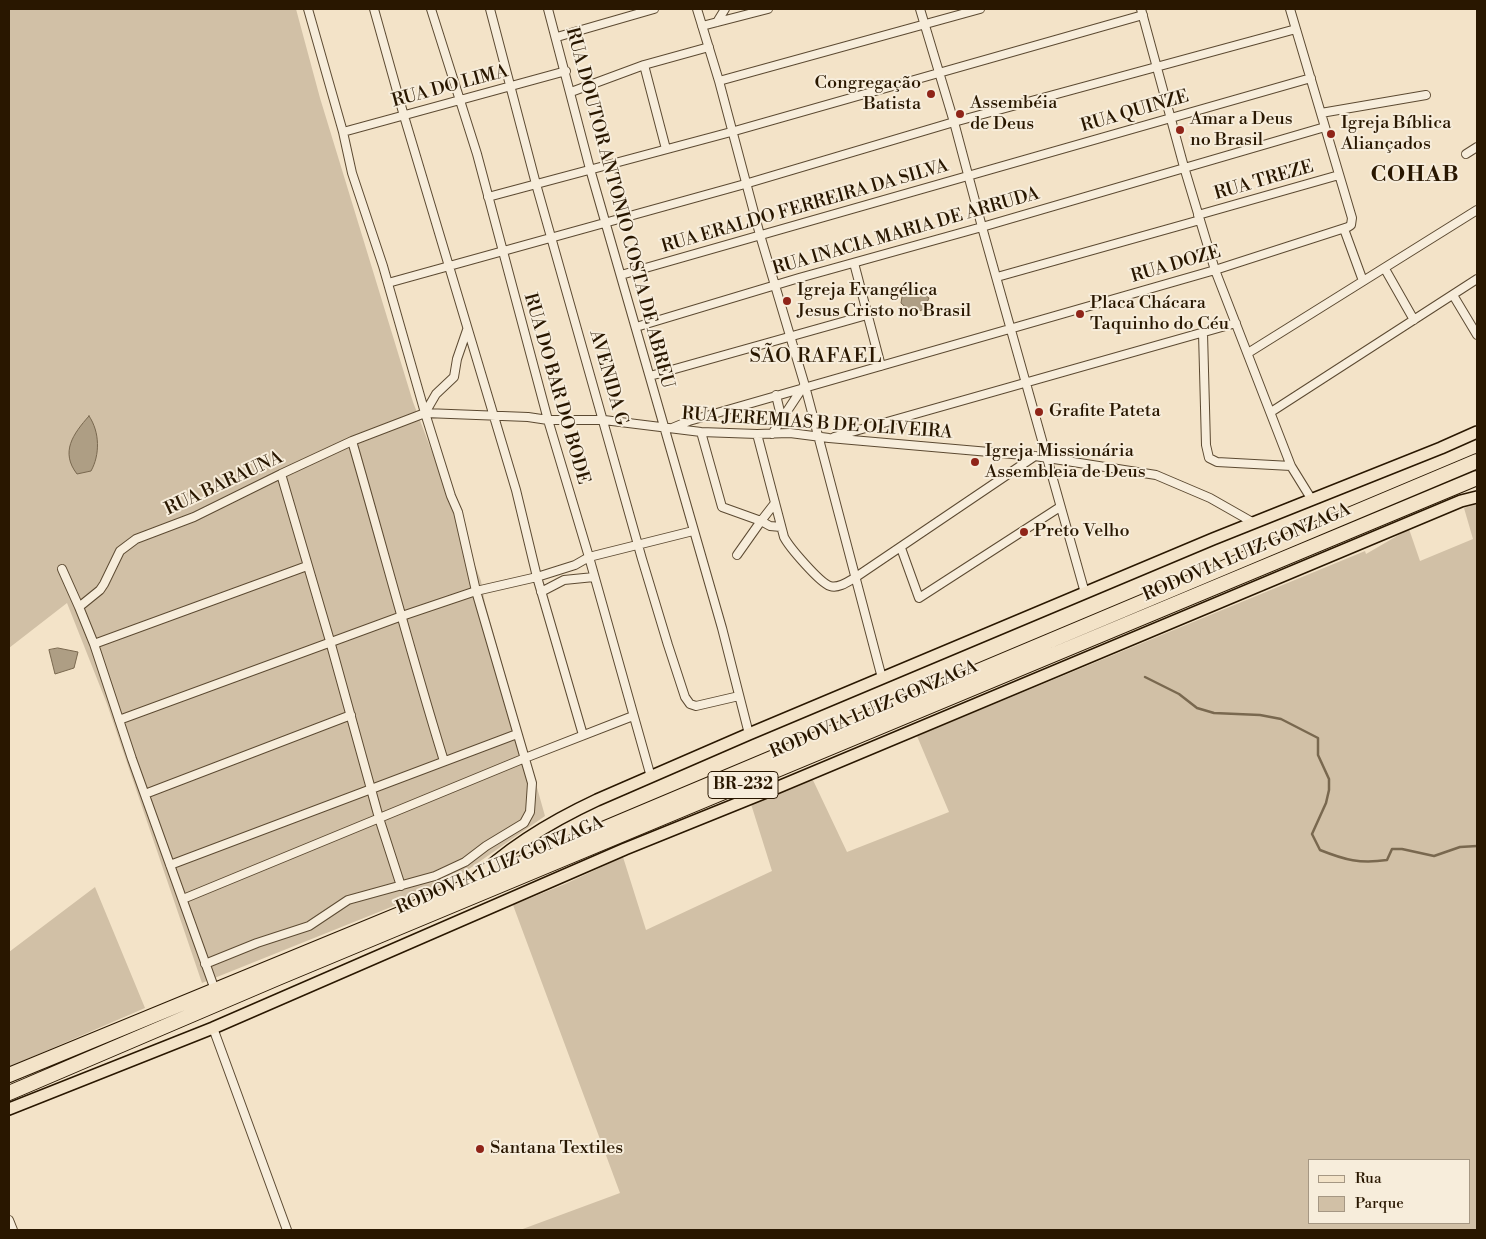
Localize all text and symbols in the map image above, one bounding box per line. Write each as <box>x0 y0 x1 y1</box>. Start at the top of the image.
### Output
street label: RUA DOUTOR ANTONIO COSTA DE ABREU <box>560 25 678 391</box>
street label: RUA DO LIMA <box>390 61 510 113</box>
place label: Congregação Batista <box>815 73 921 116</box>
street label: RUA QUINZE <box>1078 86 1192 138</box>
marker: Congregação Batista <box>925 88 937 100</box>
place label: Assembéia de Deus <box>970 93 1057 136</box>
marker: Assembéia de Deus <box>954 108 966 120</box>
place label: Amar a Deus no Brasil <box>1190 109 1293 152</box>
place label: Igreja Bíblica Aliançados <box>1341 113 1451 156</box>
marker: Amar a Deus no Brasil <box>1174 124 1186 136</box>
marker: Igreja Bíblica Aliançados <box>1325 128 1337 140</box>
street label: RUA ERALDO FERREIRA DA SILVA <box>659 156 951 258</box>
street label: RUA TREZE <box>1212 157 1316 205</box>
district label: COHAB <box>1370 163 1460 189</box>
street label: RUA INACIA MARIA DE ARRUDA <box>770 183 1042 281</box>
street label: RUA DOZE <box>1129 242 1223 288</box>
place label: Igreja Evangélica Jesus Cristo no Brasil <box>797 280 971 322</box>
street label: RUA DO BAR DO BODE <box>518 291 594 487</box>
place label: Placa Chácara Taquinho do Céu <box>1090 293 1229 336</box>
marker: Igreja Evangélica Jesus Cristo no Brasil <box>781 295 793 307</box>
marker: Placa Chácara Taquinho do Céu <box>1074 308 1086 320</box>
street label: AVENIDA G <box>584 328 632 428</box>
district label: SÃO RAFAEL <box>748 345 884 369</box>
place label: Grafite Pateta <box>1049 401 1160 423</box>
street label: RUA JEREMIAS B DE OLIVEIRA <box>681 404 953 444</box>
marker: Grafite Pateta <box>1033 406 1045 418</box>
place label: Igreja Missionária Assembleia de Deus <box>985 441 1146 484</box>
street label: RUA BARAUNA <box>162 447 286 521</box>
marker: Igreja Missionária Assembleia de Deus <box>969 456 981 468</box>
street label: RODOVIA LUIZ GONZAGA <box>1140 499 1354 607</box>
place label: Preto Velho <box>1034 521 1130 543</box>
marker: Preto Velho <box>1018 526 1030 538</box>
street label: RODOVIA LUIZ GONZAGA <box>767 656 981 764</box>
road number: BR-232 <box>708 772 778 798</box>
street label: RODOVIA LUIZ GONZAGA <box>393 812 607 920</box>
place label: Santana Textiles <box>490 1138 623 1160</box>
marker: Santana Textiles <box>474 1143 486 1155</box>
legend <box>1308 1159 1471 1224</box>
text: Rua <box>1355 1169 1382 1188</box>
text: Parque <box>1355 1194 1404 1213</box>

